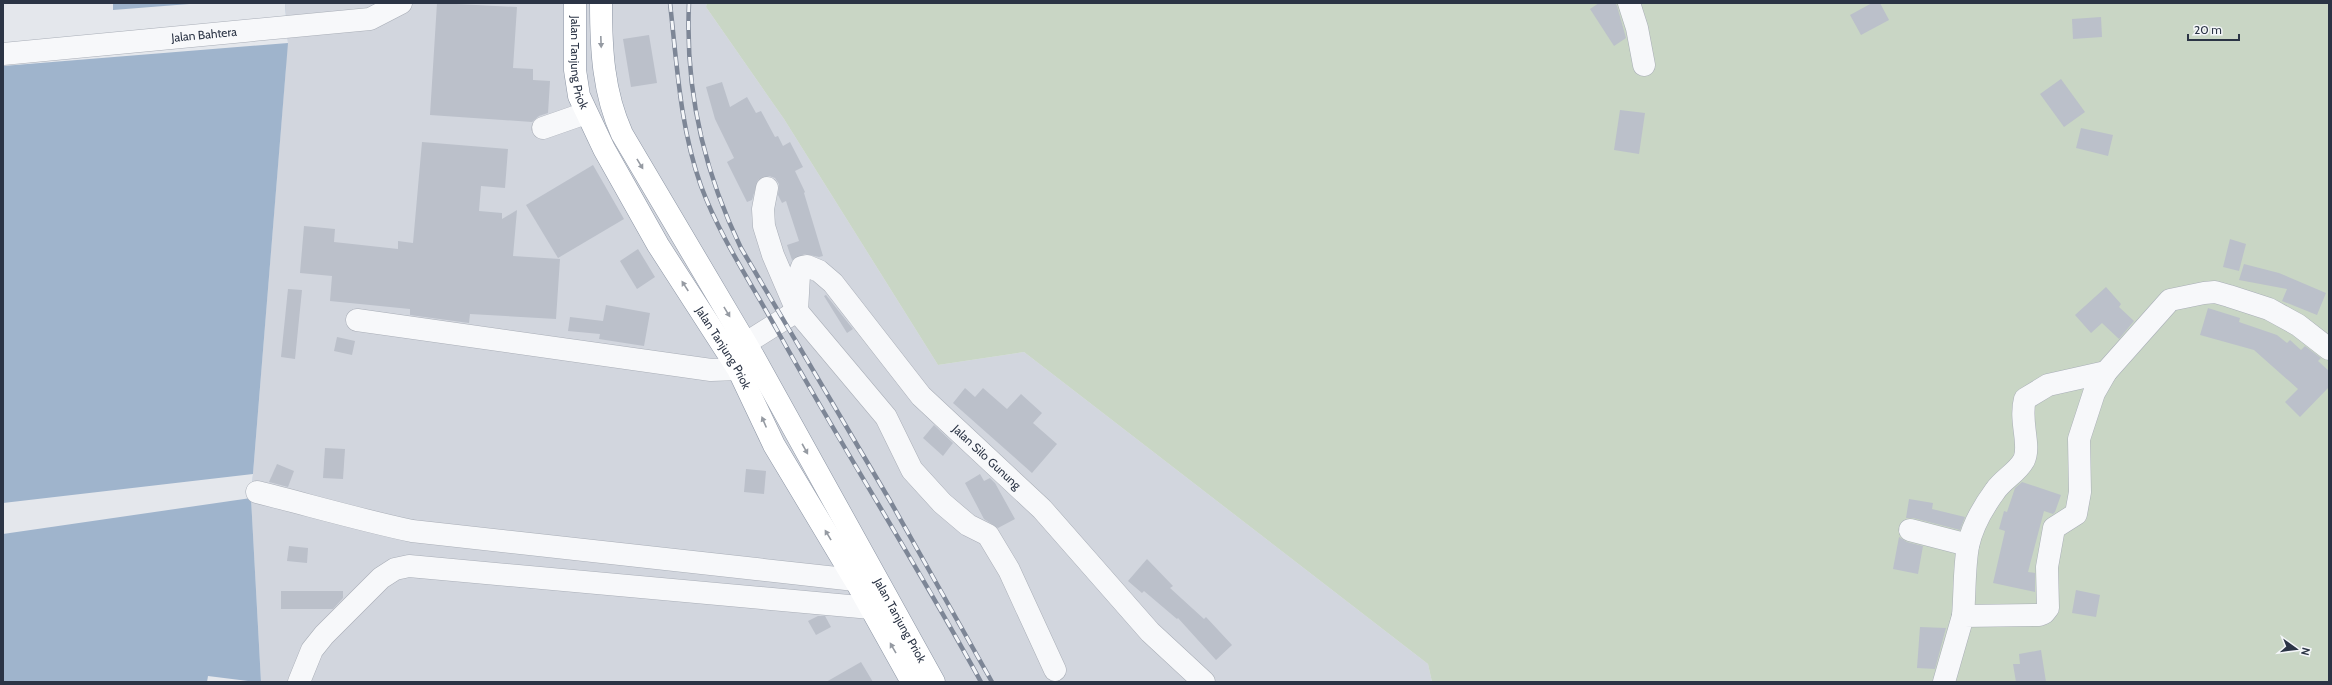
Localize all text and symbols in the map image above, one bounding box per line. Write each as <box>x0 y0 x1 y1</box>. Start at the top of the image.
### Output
street label: Jalan Tanjung Priok <box>568 15 592 112</box>
scale bar <box>2188 16 2239 42</box>
text: 20 m <box>2194 22 2222 37</box>
street label: Jalan Bahtera <box>170 24 238 45</box>
one-way arrow <box>598 36 605 48</box>
one-way arrow <box>636 158 643 170</box>
one-way arrow <box>681 281 689 291</box>
street label: Jalan Tanjung Priok <box>692 303 755 392</box>
one-way arrow <box>724 306 731 318</box>
one-way arrow <box>761 417 767 428</box>
street label: Jalan Silo Gunung <box>949 421 1025 493</box>
one-way arrow <box>802 443 809 455</box>
one-way arrow <box>825 529 832 541</box>
street label: Jalan Tanjung Priok <box>870 574 930 666</box>
north arrow <box>2276 629 2316 669</box>
one-way arrow <box>890 642 897 654</box>
text: N <box>2298 646 2313 657</box>

